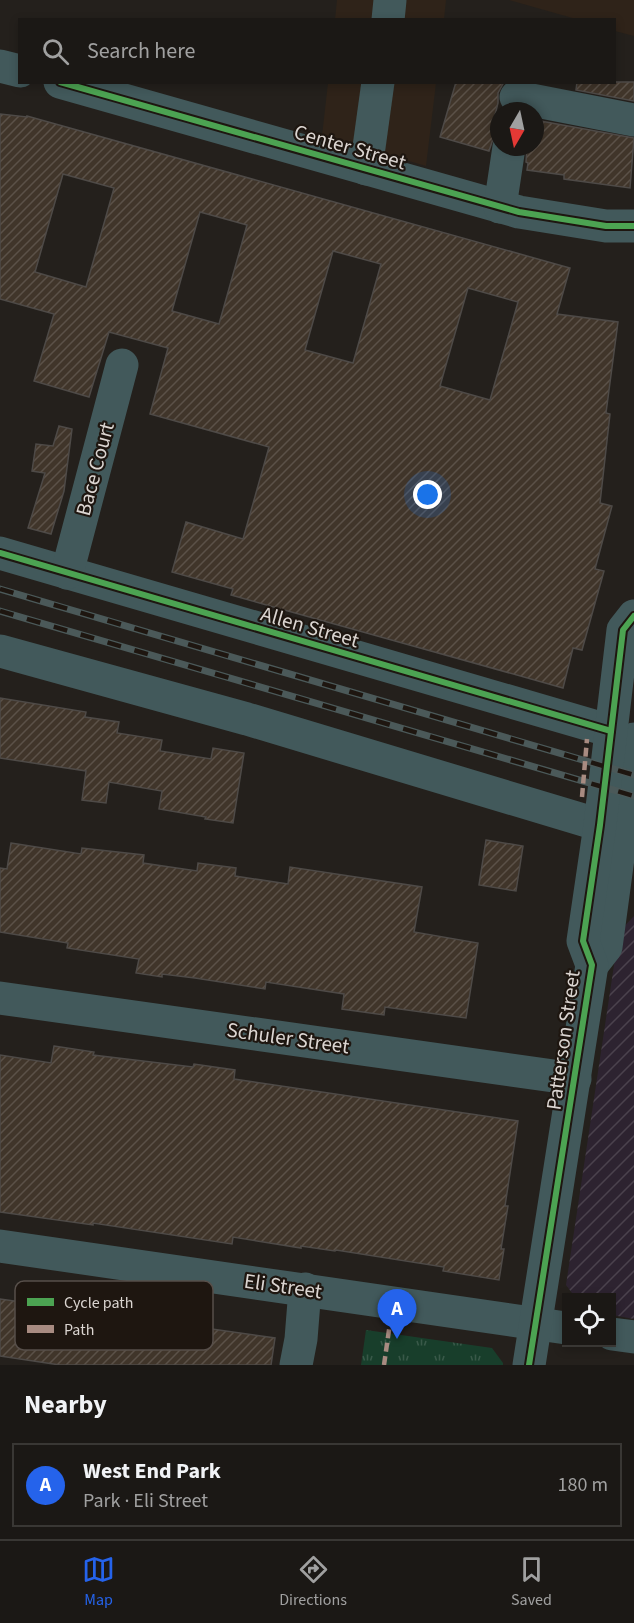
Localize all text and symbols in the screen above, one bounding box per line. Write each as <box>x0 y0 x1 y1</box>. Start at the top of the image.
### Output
search box <box>18 18 616 84</box>
icon: search <box>39 35 72 68</box>
text: Search here <box>87 35 195 67</box>
north arrow <box>490 102 544 156</box>
street label: Center Street <box>290 117 410 177</box>
street label: Bace Court <box>68 419 122 519</box>
your location <box>413 480 442 509</box>
street label: Allen Street <box>257 599 363 655</box>
street label: Patterson Street <box>538 968 588 1112</box>
street label: Schuler Street <box>225 1015 351 1061</box>
street label: Eli Street <box>242 1266 324 1306</box>
legend <box>15 1281 213 1350</box>
pin: A <box>378 1290 416 1339</box>
text: Cycle path <box>64 1292 133 1314</box>
map controls <box>562 1293 616 1347</box>
button: locate <box>562 1293 616 1347</box>
text: Path <box>64 1319 94 1341</box>
text: Nearby <box>24 1386 107 1423</box>
text: West End Park <box>83 1455 221 1487</box>
text: A <box>40 1471 51 1499</box>
text: 180 m <box>558 1471 608 1499</box>
text: Park · Eli Street <box>83 1487 208 1515</box>
tab: Map <box>82 1553 115 1611</box>
tab: Directions <box>279 1553 347 1611</box>
tab: Saved <box>511 1553 552 1611</box>

